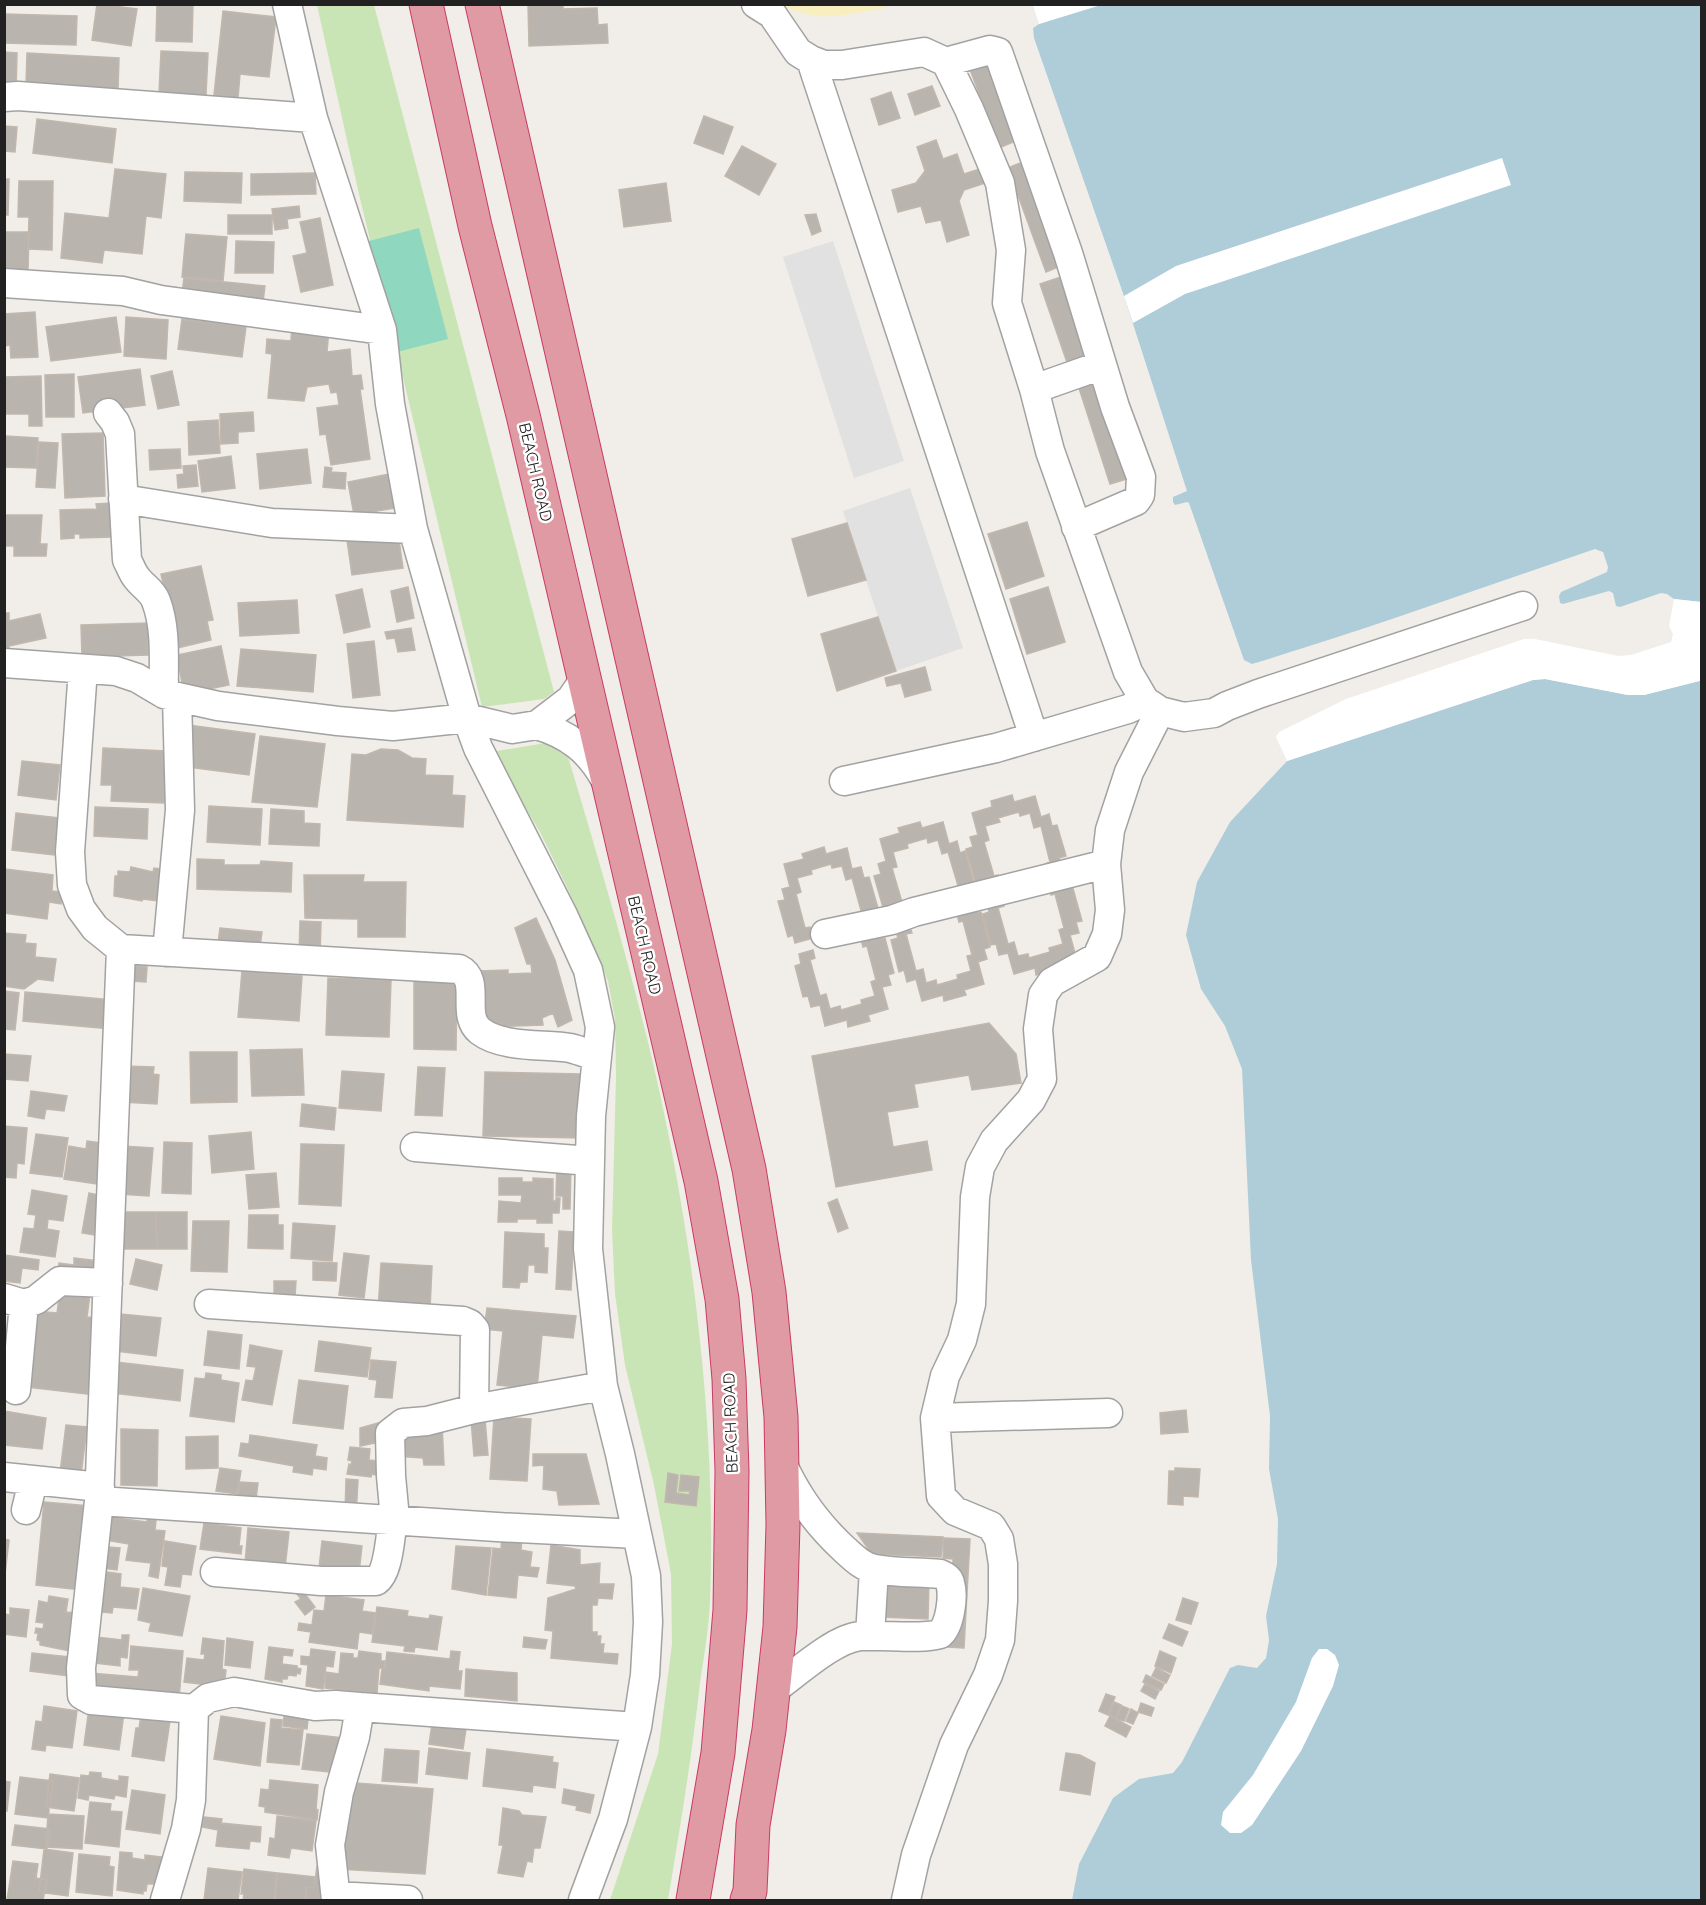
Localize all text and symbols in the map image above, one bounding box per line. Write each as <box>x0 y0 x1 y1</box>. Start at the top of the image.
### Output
street label: BEACH ROAD <box>515 421 557 523</box>
street label: BEACH ROAD <box>624 894 666 996</box>
street label: BEACH ROAD <box>718 1372 742 1474</box>

